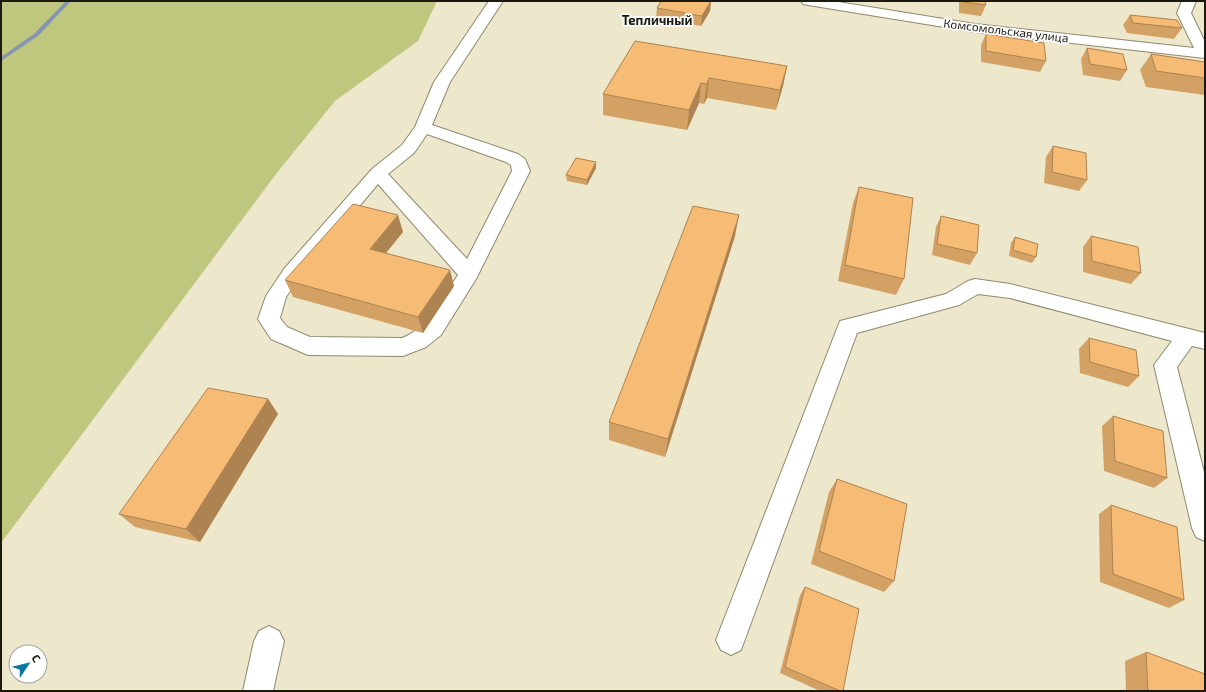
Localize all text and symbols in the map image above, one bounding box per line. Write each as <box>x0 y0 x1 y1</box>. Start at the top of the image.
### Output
district label: Тепличный <box>622 12 692 28</box>
street label: Комсомольская улица <box>943 15 1069 46</box>
north arrow <box>8 644 48 684</box>
text: С <box>29 652 44 665</box>

